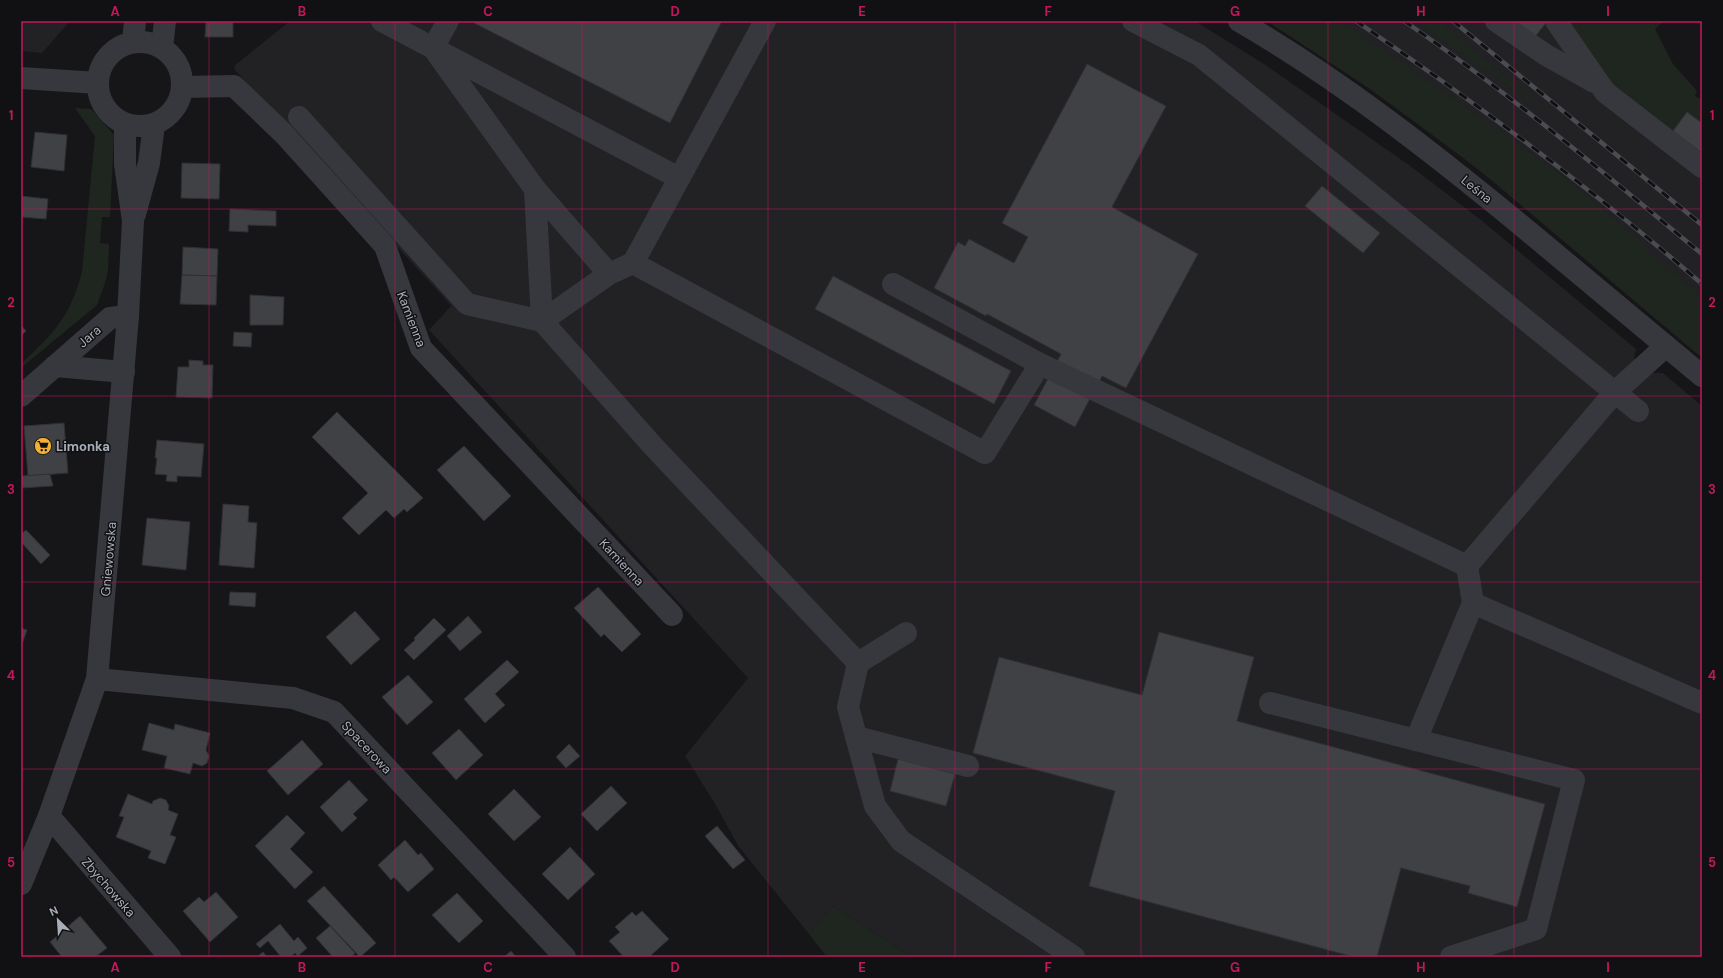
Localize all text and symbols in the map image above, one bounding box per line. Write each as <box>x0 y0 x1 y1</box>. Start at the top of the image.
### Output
text: A <box>110 3 120 20</box>
text: B <box>298 3 306 20</box>
text: C <box>483 3 493 20</box>
text: D <box>670 3 680 20</box>
text: E <box>858 3 866 20</box>
text: F <box>1044 3 1052 20</box>
text: G <box>1230 3 1240 20</box>
text: H <box>1416 3 1426 20</box>
text: I <box>1606 3 1610 20</box>
text: 1 <box>9 107 13 124</box>
text: 1 <box>1710 107 1714 124</box>
street label: Leśna <box>1458 172 1496 207</box>
street label: Kamienna <box>393 289 430 350</box>
text: 2 <box>7 294 15 311</box>
text: 2 <box>1708 294 1716 311</box>
street label: Jara <box>74 322 105 351</box>
supermarket icon: Limonka <box>33 436 53 456</box>
place label: Limonka <box>56 438 110 455</box>
text: 3 <box>7 481 15 498</box>
text: 3 <box>1708 481 1716 498</box>
street label: Gniewowska <box>97 521 120 597</box>
street label: Kamienna <box>595 535 648 590</box>
text: 4 <box>7 667 15 684</box>
text: 4 <box>1708 667 1716 684</box>
street label: Spacerowa <box>338 717 395 777</box>
text: 5 <box>7 854 15 871</box>
street label: Zbychowska <box>78 854 139 921</box>
text: 5 <box>1708 854 1716 871</box>
north arrow <box>38 900 78 940</box>
text: N <box>47 903 60 919</box>
text: A <box>110 959 120 976</box>
text: B <box>298 959 306 976</box>
text: C <box>483 959 493 976</box>
text: D <box>670 959 680 976</box>
text: E <box>858 959 866 976</box>
text: F <box>1044 959 1052 976</box>
text: G <box>1230 959 1240 976</box>
text: H <box>1416 959 1426 976</box>
text: I <box>1606 959 1610 976</box>

